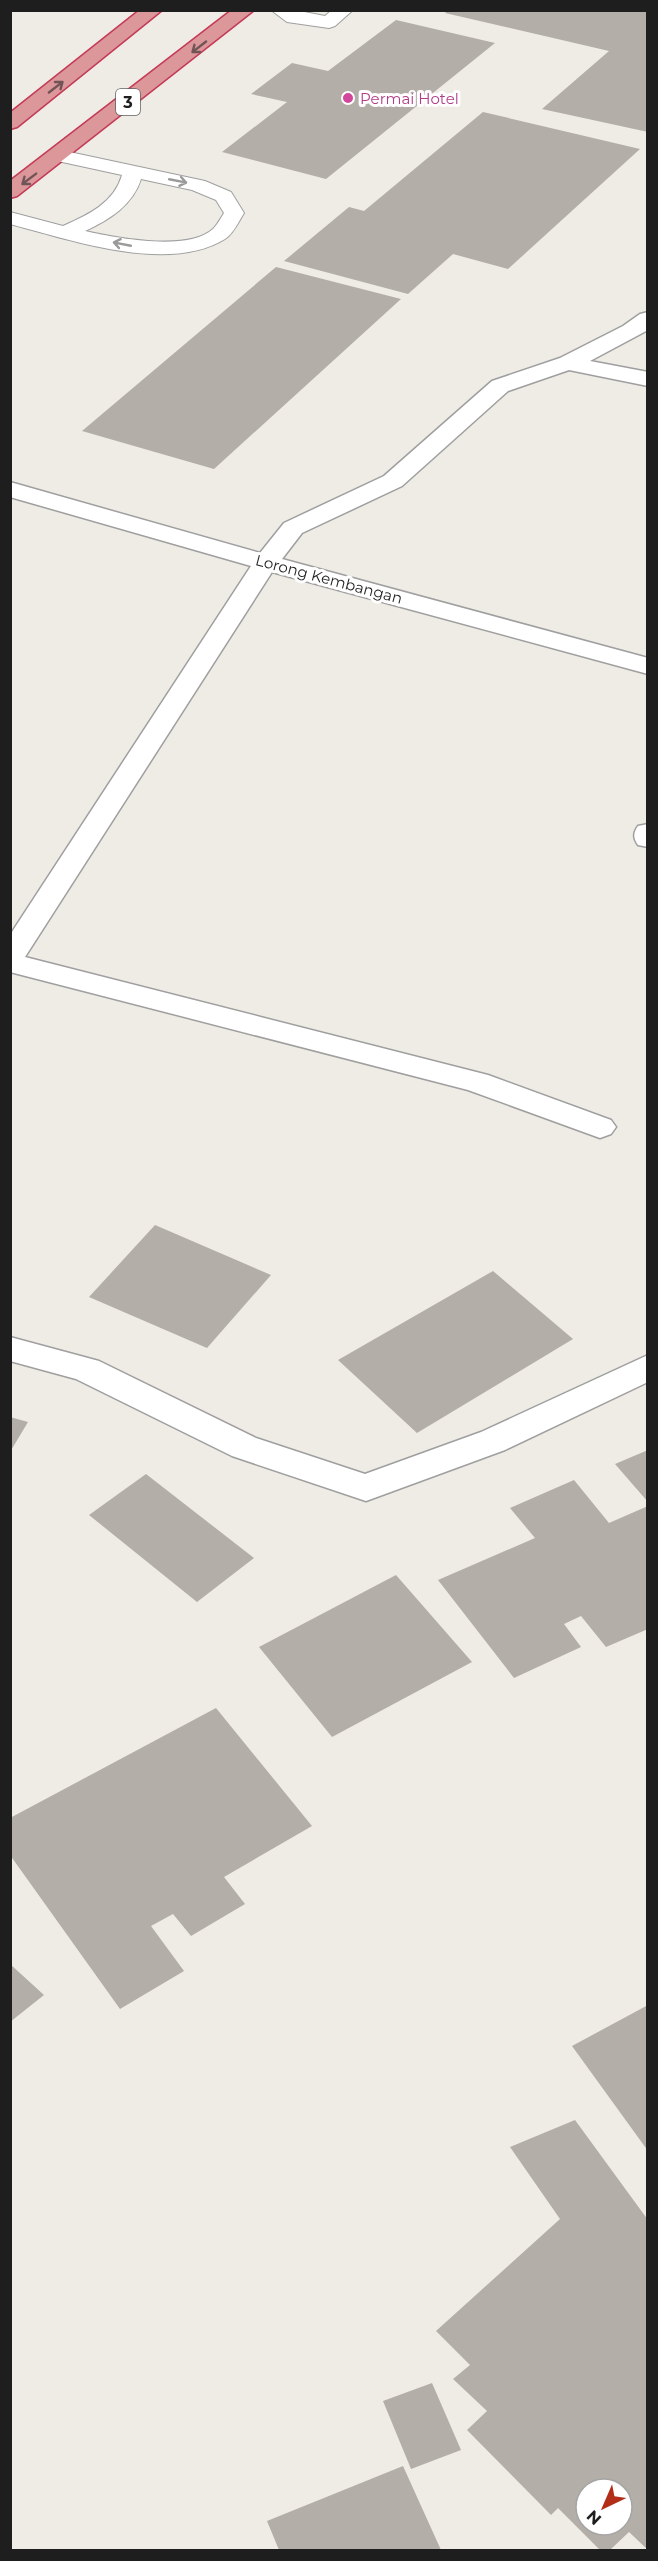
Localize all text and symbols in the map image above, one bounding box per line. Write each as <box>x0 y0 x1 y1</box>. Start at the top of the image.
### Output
one-way arrow <box>191 40 207 53</box>
one-way arrow <box>48 80 64 93</box>
road number: 3 <box>116 89 140 115</box>
place label: Permai Hotel <box>360 89 459 108</box>
marker: Permai Hotel <box>341 91 355 105</box>
one-way arrow <box>21 173 37 185</box>
one-way arrow <box>168 176 188 187</box>
one-way arrow <box>112 238 132 249</box>
street label: Lorong Kembangan <box>253 550 405 608</box>
north arrow <box>574 2477 634 2537</box>
text: N <box>583 2506 605 2529</box>

